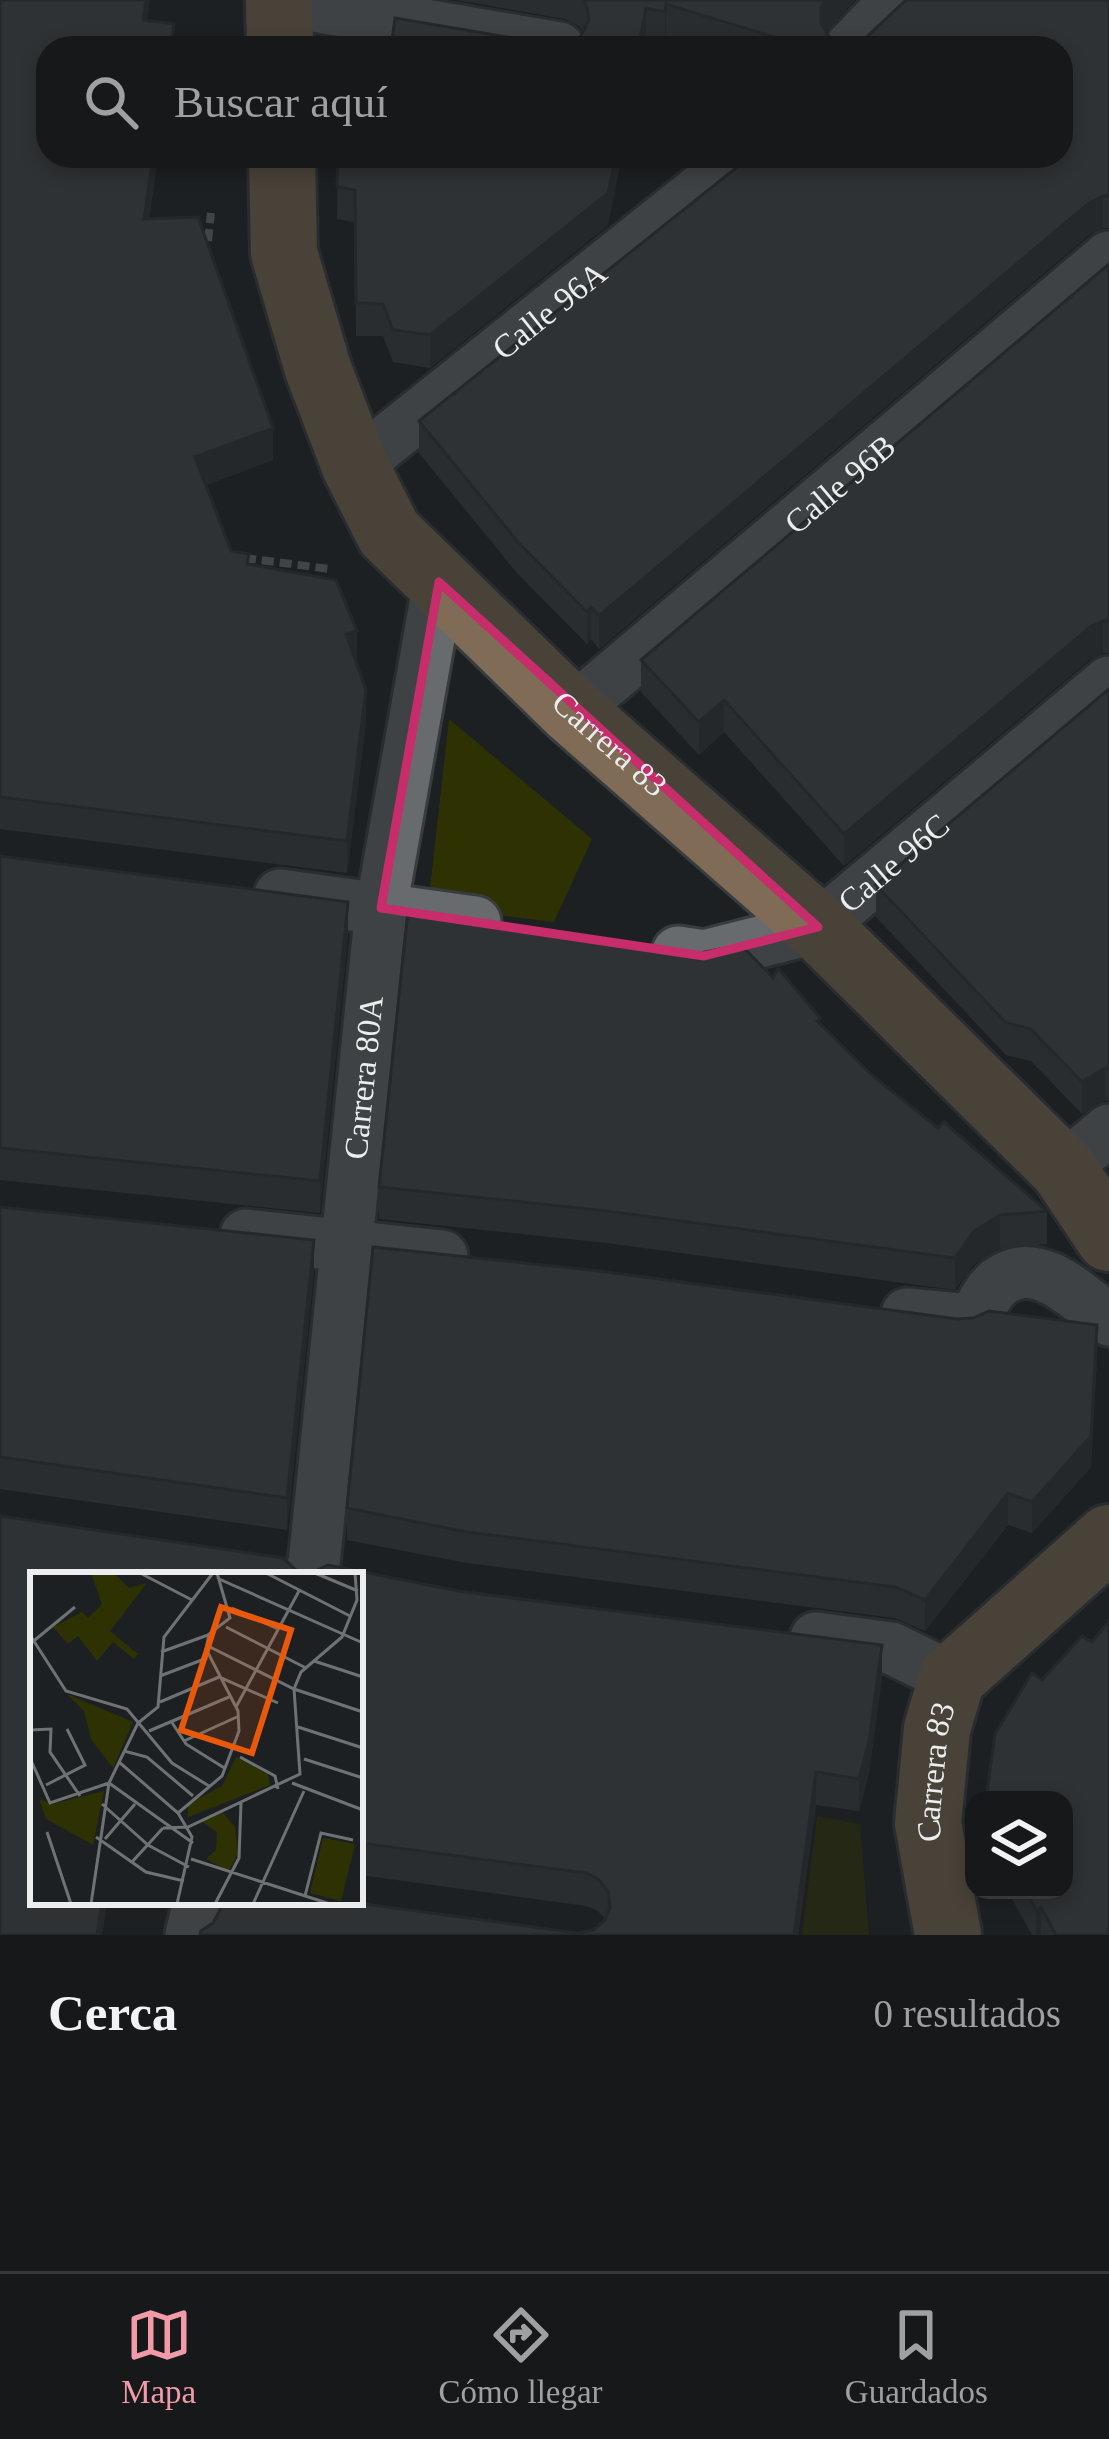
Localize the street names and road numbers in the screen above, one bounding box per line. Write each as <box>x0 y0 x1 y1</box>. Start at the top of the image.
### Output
street label: Calle 96A <box>486 254 614 367</box>
street label: Calle 96B <box>778 428 902 541</box>
street label: Carrera 83 <box>545 684 674 804</box>
street label: Calle 96C <box>831 807 956 920</box>
street label: Carrera 80A <box>337 994 390 1161</box>
street label: Carrera 83 <box>910 1698 962 1845</box>

